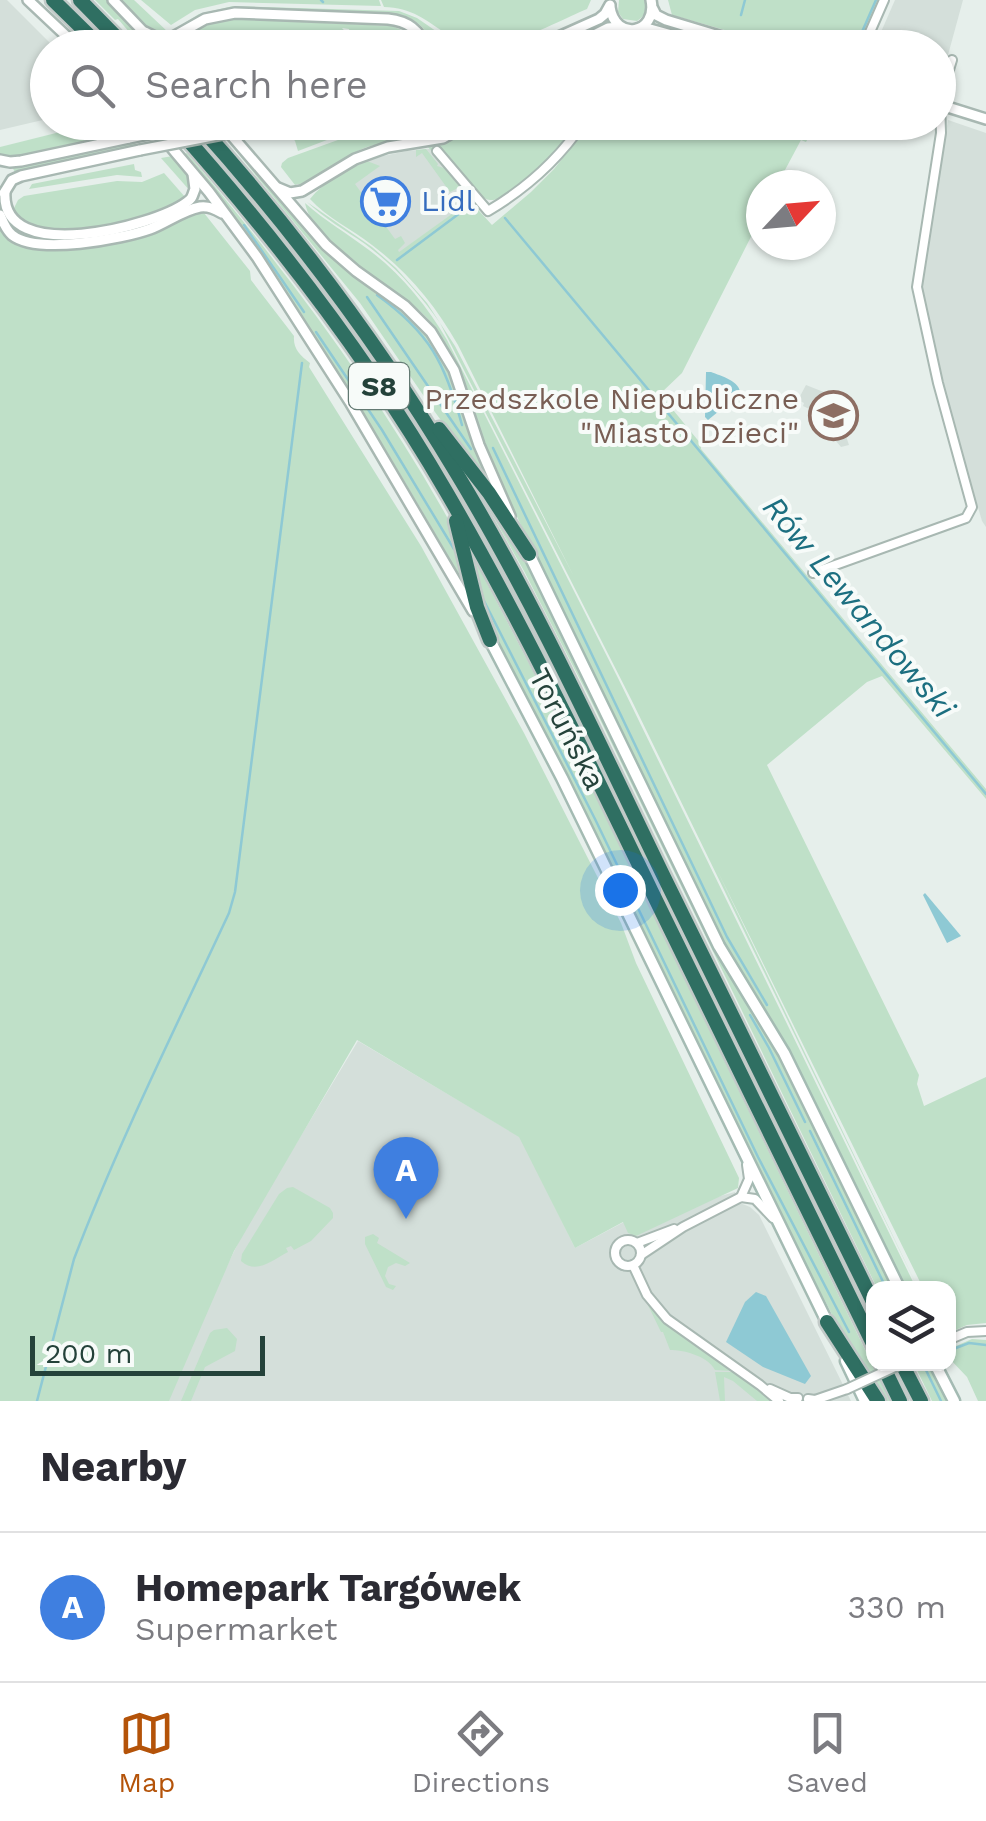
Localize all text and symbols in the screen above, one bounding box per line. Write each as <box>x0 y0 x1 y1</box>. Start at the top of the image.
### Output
search box <box>30 30 956 140</box>
icon: search <box>65 58 120 113</box>
text: Search here <box>145 63 368 107</box>
north arrow <box>746 170 836 260</box>
supermarket icon: Lidl <box>360 175 412 227</box>
place label: Lidl <box>421 183 475 218</box>
road number: S8 <box>349 363 409 409</box>
place label: Przedszkole Niepubliczne "Miasto Dzieci" <box>424 381 799 450</box>
school or university icon: Przedszkole Niepubliczne "Miasto Dzieci" <box>808 390 860 442</box>
water label: Rów Lewandowski <box>755 488 963 726</box>
street label: Toruńska <box>522 662 613 795</box>
your location <box>595 865 646 916</box>
pin: A <box>374 1136 438 1219</box>
map controls <box>866 1281 956 1371</box>
button: layers <box>866 1281 956 1371</box>
scale bar <box>30 1331 265 1376</box>
text: 200 m <box>45 1337 132 1370</box>
text: Nearby <box>40 1442 187 1491</box>
text: Homepark Targówek <box>135 1566 521 1610</box>
text: A <box>62 1588 83 1626</box>
text: 330 m <box>847 1588 946 1626</box>
text: Supermarket <box>135 1610 337 1648</box>
tab: Map <box>118 1706 175 1799</box>
tab: Directions <box>412 1706 550 1799</box>
tab: Saved <box>786 1706 868 1799</box>

